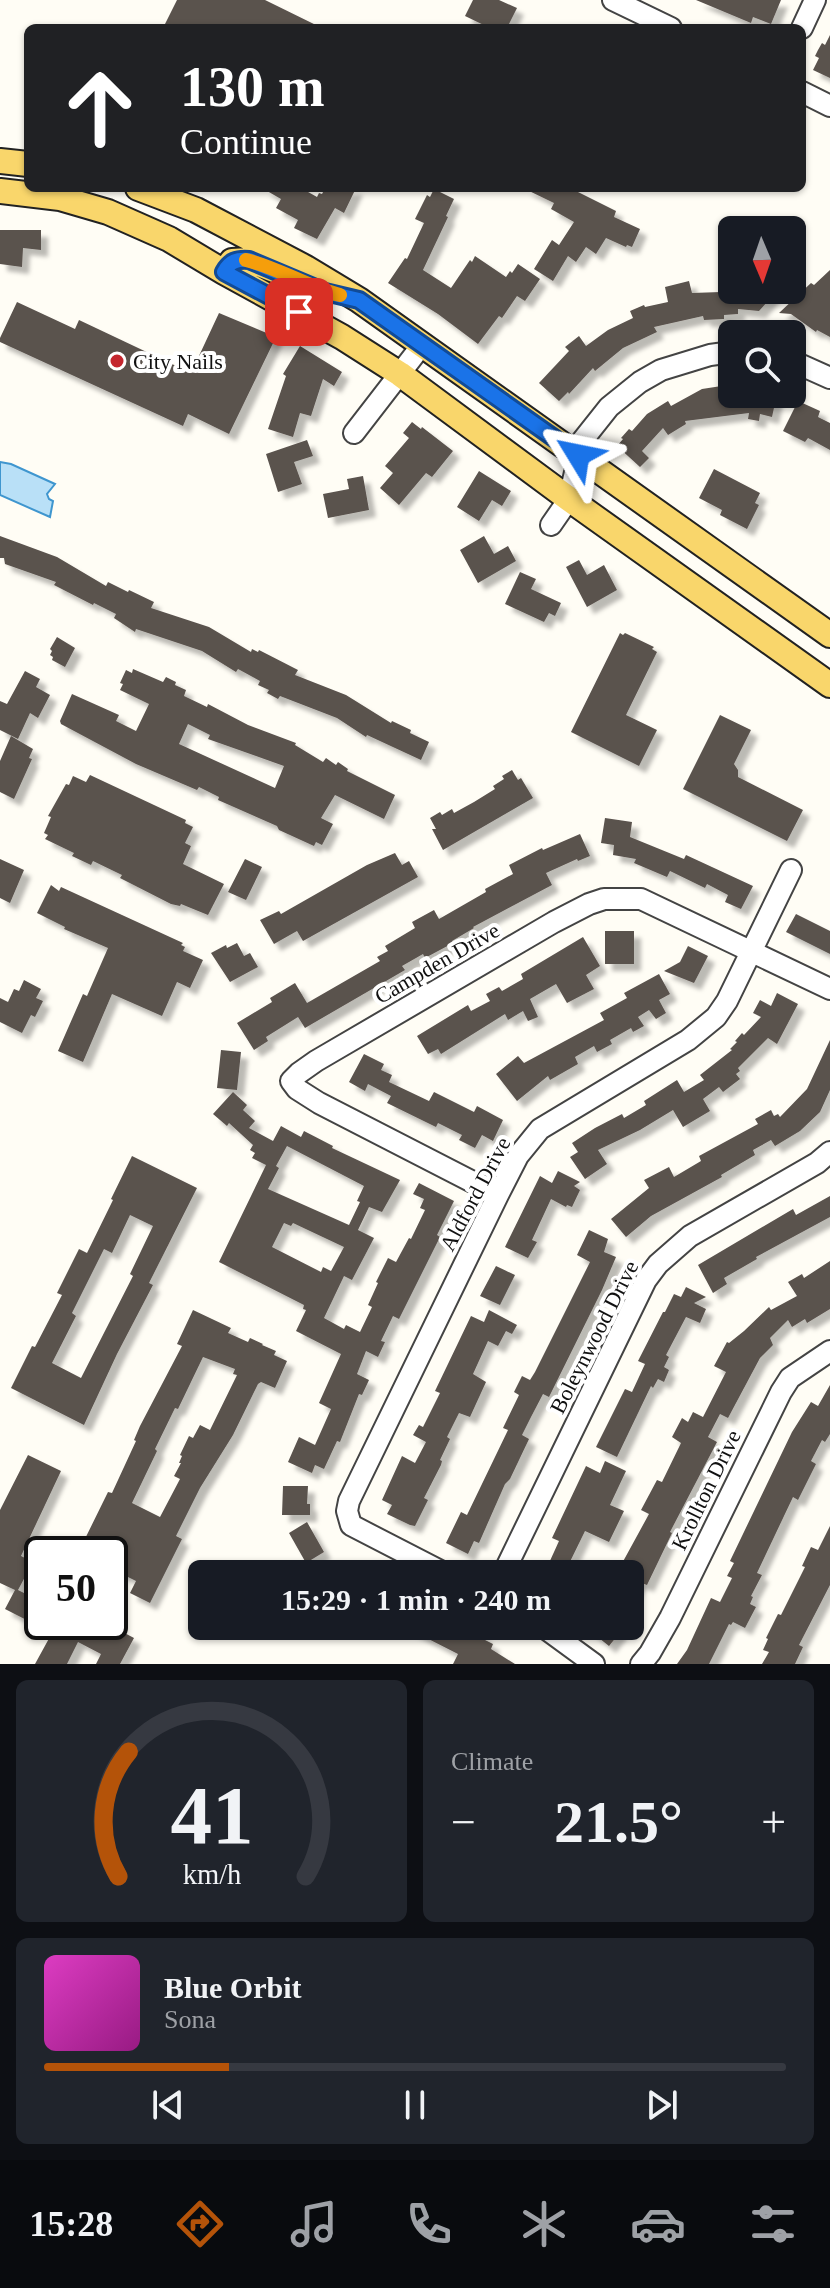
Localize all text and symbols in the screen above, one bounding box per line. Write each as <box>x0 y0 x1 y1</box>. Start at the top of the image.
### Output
icon: ahead <box>48 56 152 160</box>
text: 130 m <box>180 56 325 118</box>
text: Continue <box>180 122 312 162</box>
north arrow <box>718 216 806 304</box>
map controls <box>718 216 806 408</box>
pin <box>265 278 333 346</box>
icon: arrive <box>277 290 321 334</box>
button: search <box>718 320 806 408</box>
place label: City Nails <box>133 349 223 374</box>
marker: City Nails <box>108 352 126 370</box>
position arrow <box>536 413 620 497</box>
street label: Campden Drive <box>370 917 504 1009</box>
street label: Aldford Drive <box>435 1133 515 1255</box>
street label: Boleynwood Drive <box>545 1256 643 1418</box>
street label: Krollton Drive <box>666 1426 746 1554</box>
speed limit sign: 50 <box>24 1536 128 1640</box>
text: 15:29 · 1 min · 240 m <box>281 1583 551 1616</box>
text: Climate <box>451 1747 533 1776</box>
text: 41 <box>170 1769 253 1861</box>
text: 21.5° <box>554 1789 683 1855</box>
text: − <box>451 1798 476 1847</box>
text: + <box>761 1798 786 1847</box>
text: km/h <box>182 1859 241 1890</box>
text: Blue Orbit <box>164 1971 302 2004</box>
text: Sona <box>164 2005 216 2034</box>
icon: previous <box>146 2083 190 2127</box>
icon: pause <box>393 2083 437 2127</box>
icon: next <box>640 2083 684 2127</box>
icon: directions <box>172 2196 228 2252</box>
icon: music <box>286 2196 342 2252</box>
icon: phone <box>401 2196 457 2252</box>
icon: climate <box>516 2196 572 2252</box>
icon: car <box>630 2196 686 2252</box>
icon: filters <box>745 2196 801 2252</box>
text: 15:28 <box>29 2204 113 2244</box>

